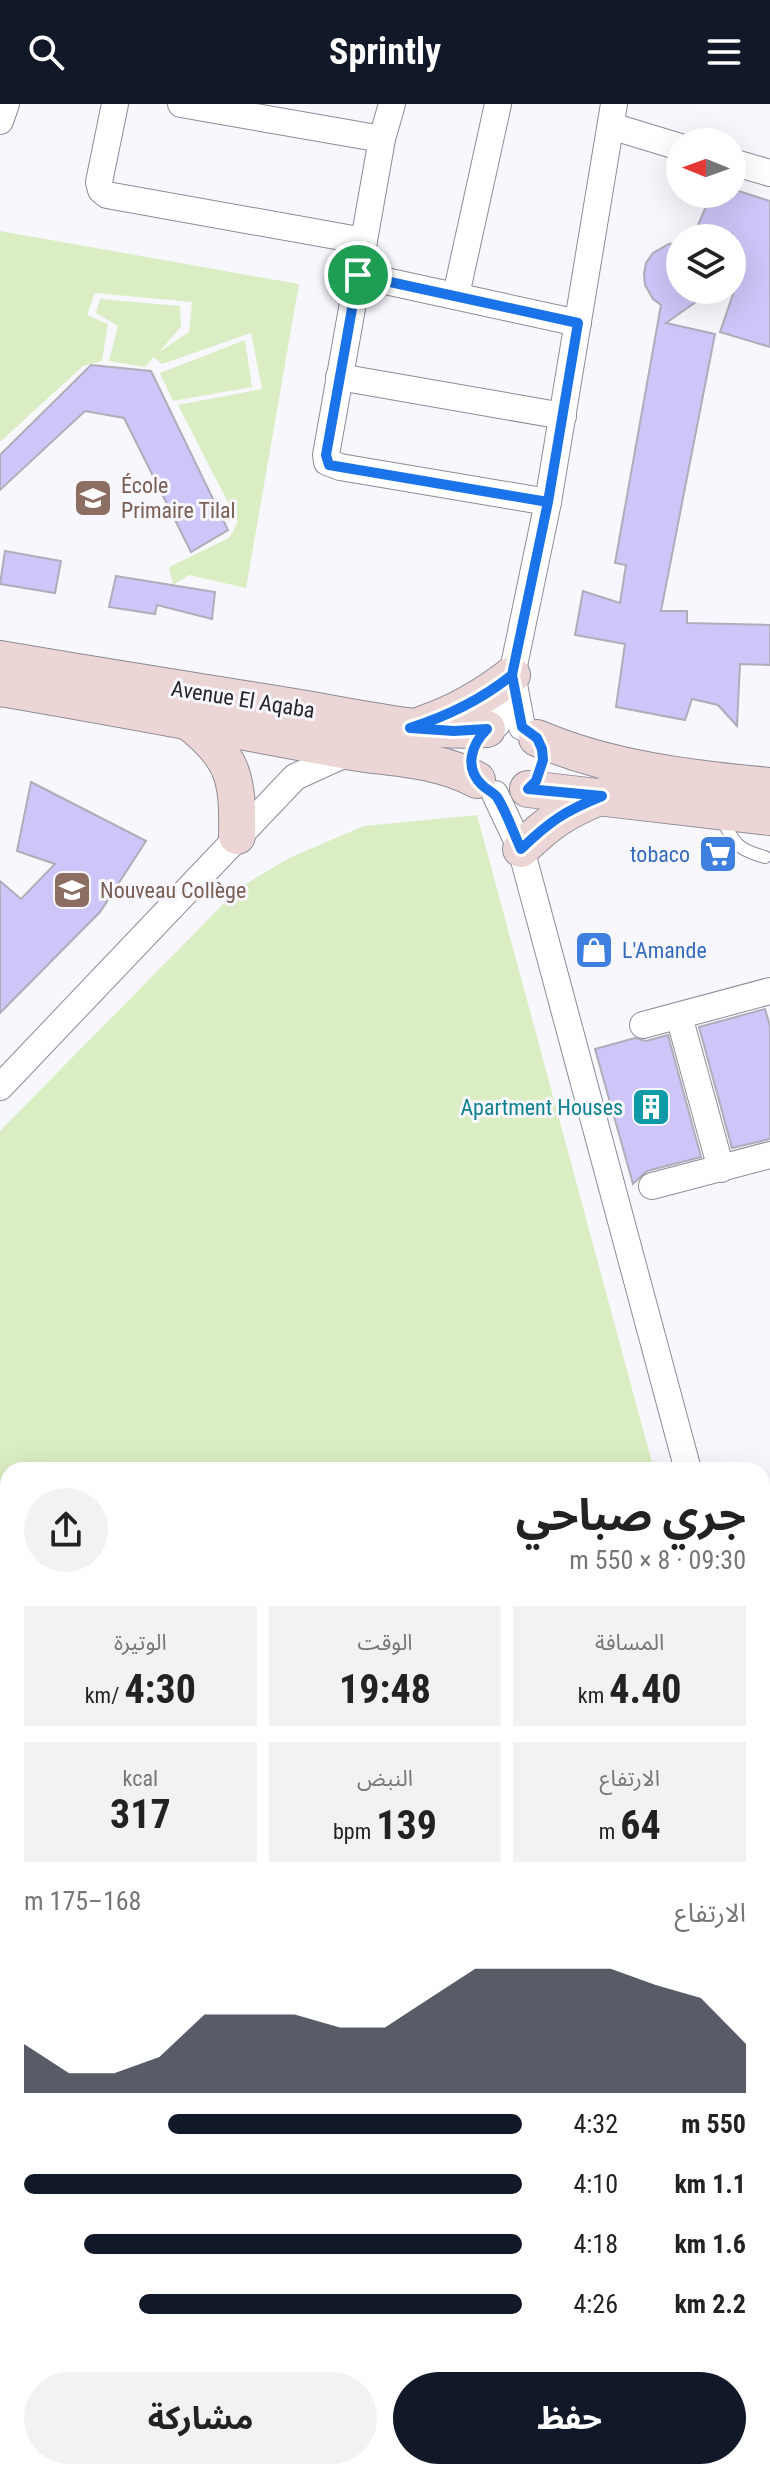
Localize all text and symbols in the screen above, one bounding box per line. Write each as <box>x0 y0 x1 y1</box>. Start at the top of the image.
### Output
icon: search <box>24 30 68 74</box>
icon: menu <box>702 30 746 74</box>
text: Sprintly <box>329 31 441 73</box>
north arrow <box>666 128 746 208</box>
map controls <box>666 128 746 304</box>
button: layers <box>666 224 746 304</box>
pin <box>324 241 392 309</box>
icon: arrive <box>336 253 380 297</box>
place label: École Primaire Tilal <box>121 473 236 523</box>
school or university icon: École Primaire Tilal <box>72 477 114 519</box>
street label: Avenue El Aqaba <box>169 676 317 723</box>
supermarket icon: tobaco <box>697 833 739 875</box>
place label: tobaco <box>630 842 690 867</box>
school or university icon: Nouveau Collège <box>51 869 93 911</box>
place label: Nouveau Collège <box>100 878 246 903</box>
shop icon: L'Amande <box>573 929 615 971</box>
place label: L'Amande <box>622 938 707 963</box>
building icon: Apartment Houses <box>630 1086 672 1128</box>
place label: Apartment Houses <box>460 1095 623 1120</box>
button: share <box>24 1488 108 1572</box>
text: جري صباحي <box>516 1489 746 1541</box>
text: 09:30 · 8 × 550 m <box>569 1545 746 1575</box>
text: الوتيرة <box>114 1630 167 1655</box>
text: الوقت <box>357 1630 413 1655</box>
text: المسافة <box>595 1630 664 1655</box>
text: 4:30 <box>124 1666 196 1713</box>
text: 19:48 <box>339 1666 431 1713</box>
text: 4.40 <box>609 1666 682 1713</box>
text: /km <box>85 1683 124 1708</box>
text: km <box>578 1683 609 1708</box>
text: kcal <box>123 1766 158 1791</box>
text: النبض <box>357 1766 413 1791</box>
text: الارتفاع <box>599 1766 660 1791</box>
text: 317 <box>110 1791 171 1838</box>
text: 139 <box>376 1802 437 1849</box>
text: 64 <box>620 1802 661 1849</box>
text: bpm <box>333 1819 376 1844</box>
text: m <box>599 1819 620 1844</box>
text: 168–175 m <box>24 1886 141 1916</box>
text: الارتفاع <box>675 1898 746 1928</box>
text: 4:32 <box>573 2109 618 2139</box>
text: 550 m <box>681 2109 746 2139</box>
text: 4:10 <box>573 2169 618 2199</box>
text: 1.1 km <box>674 2169 746 2199</box>
text: 4:18 <box>573 2229 618 2259</box>
text: 1.6 km <box>674 2229 746 2259</box>
text: 4:26 <box>573 2289 618 2319</box>
text: 2.2 km <box>674 2289 746 2319</box>
button: مشاركة <box>24 2372 377 2464</box>
button: حفظ <box>393 2372 746 2464</box>

